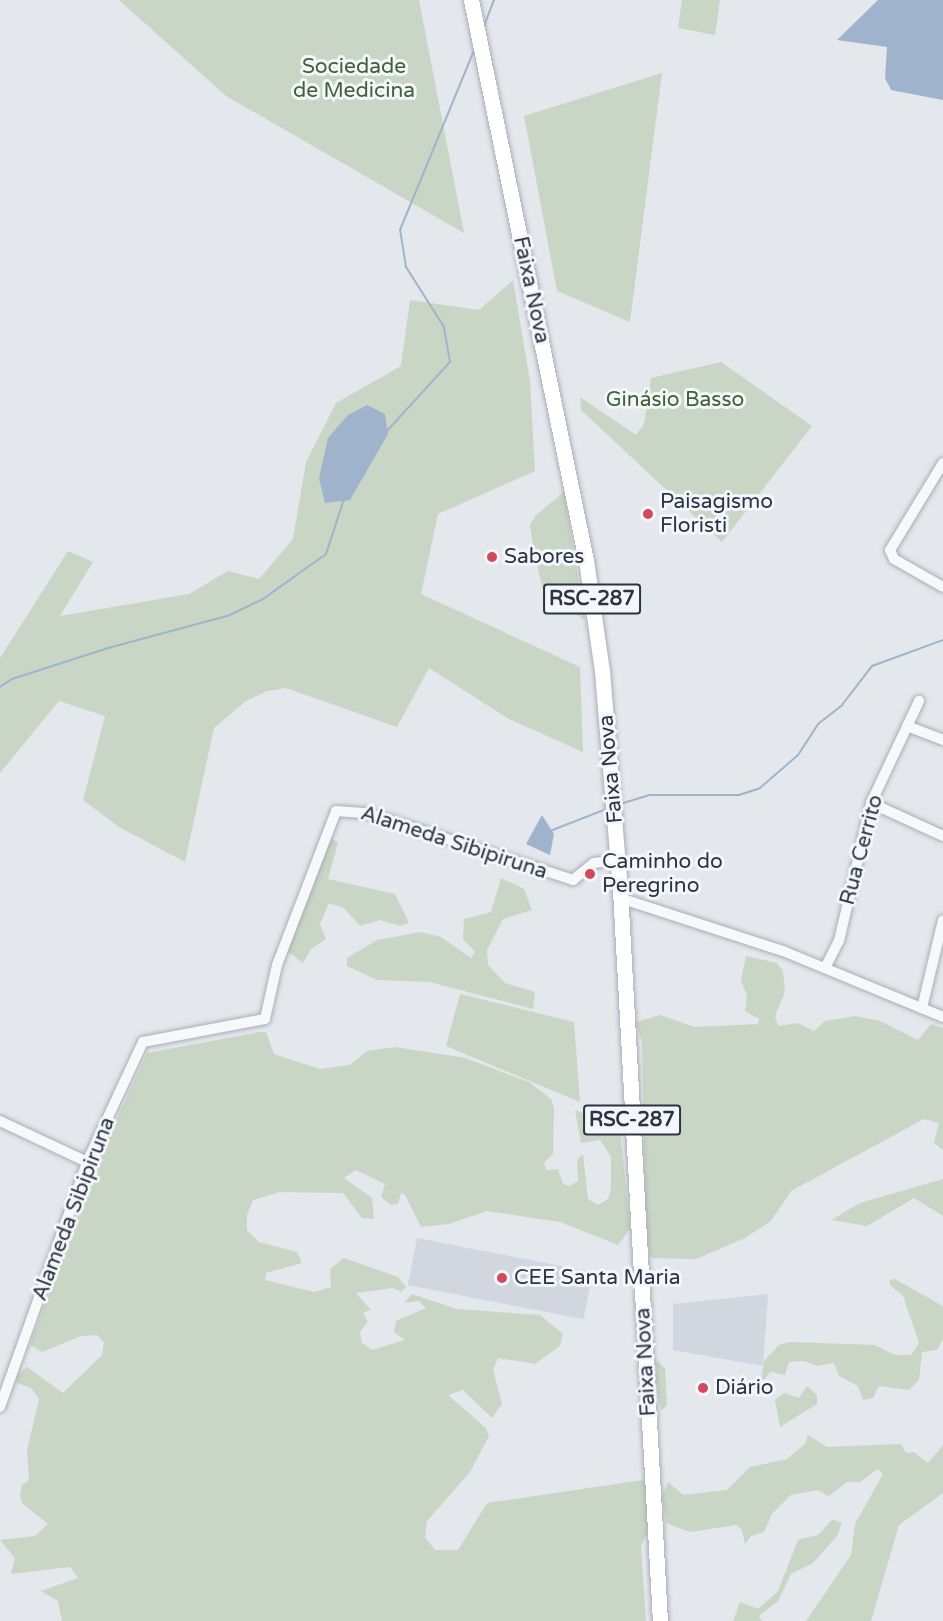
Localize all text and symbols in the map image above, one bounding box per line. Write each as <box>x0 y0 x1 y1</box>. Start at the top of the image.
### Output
park label: Sociedade de Medicina <box>293 54 415 104</box>
street label: Faixa Nova <box>507 234 555 346</box>
park label: Ginásio Basso <box>606 387 744 413</box>
place label: Paisagismo Floristi <box>660 489 773 539</box>
marker: Paisagismo Floristi <box>641 507 655 521</box>
place label: Sabores <box>504 544 584 570</box>
marker: Sabores <box>485 550 499 564</box>
road number: RSC-287 <box>542 582 642 616</box>
street label: Faixa Nova <box>594 714 628 824</box>
street label: Rua Cerrito <box>835 792 889 908</box>
street label: Alameda Sibipiruna <box>358 801 550 885</box>
place label: Caminho do Peregrino <box>602 849 723 899</box>
marker: Caminho do Peregrino <box>583 867 597 881</box>
road number: RSC-287 <box>582 1103 682 1137</box>
street label: Alameda Sibipiruna <box>27 1114 121 1304</box>
place label: CEE Santa Maria <box>514 1265 681 1291</box>
marker: CEE Santa Maria <box>495 1271 509 1285</box>
street label: Faixa Nova <box>631 1307 661 1417</box>
place label: Diário <box>715 1375 774 1401</box>
marker: Diário <box>696 1381 710 1395</box>

